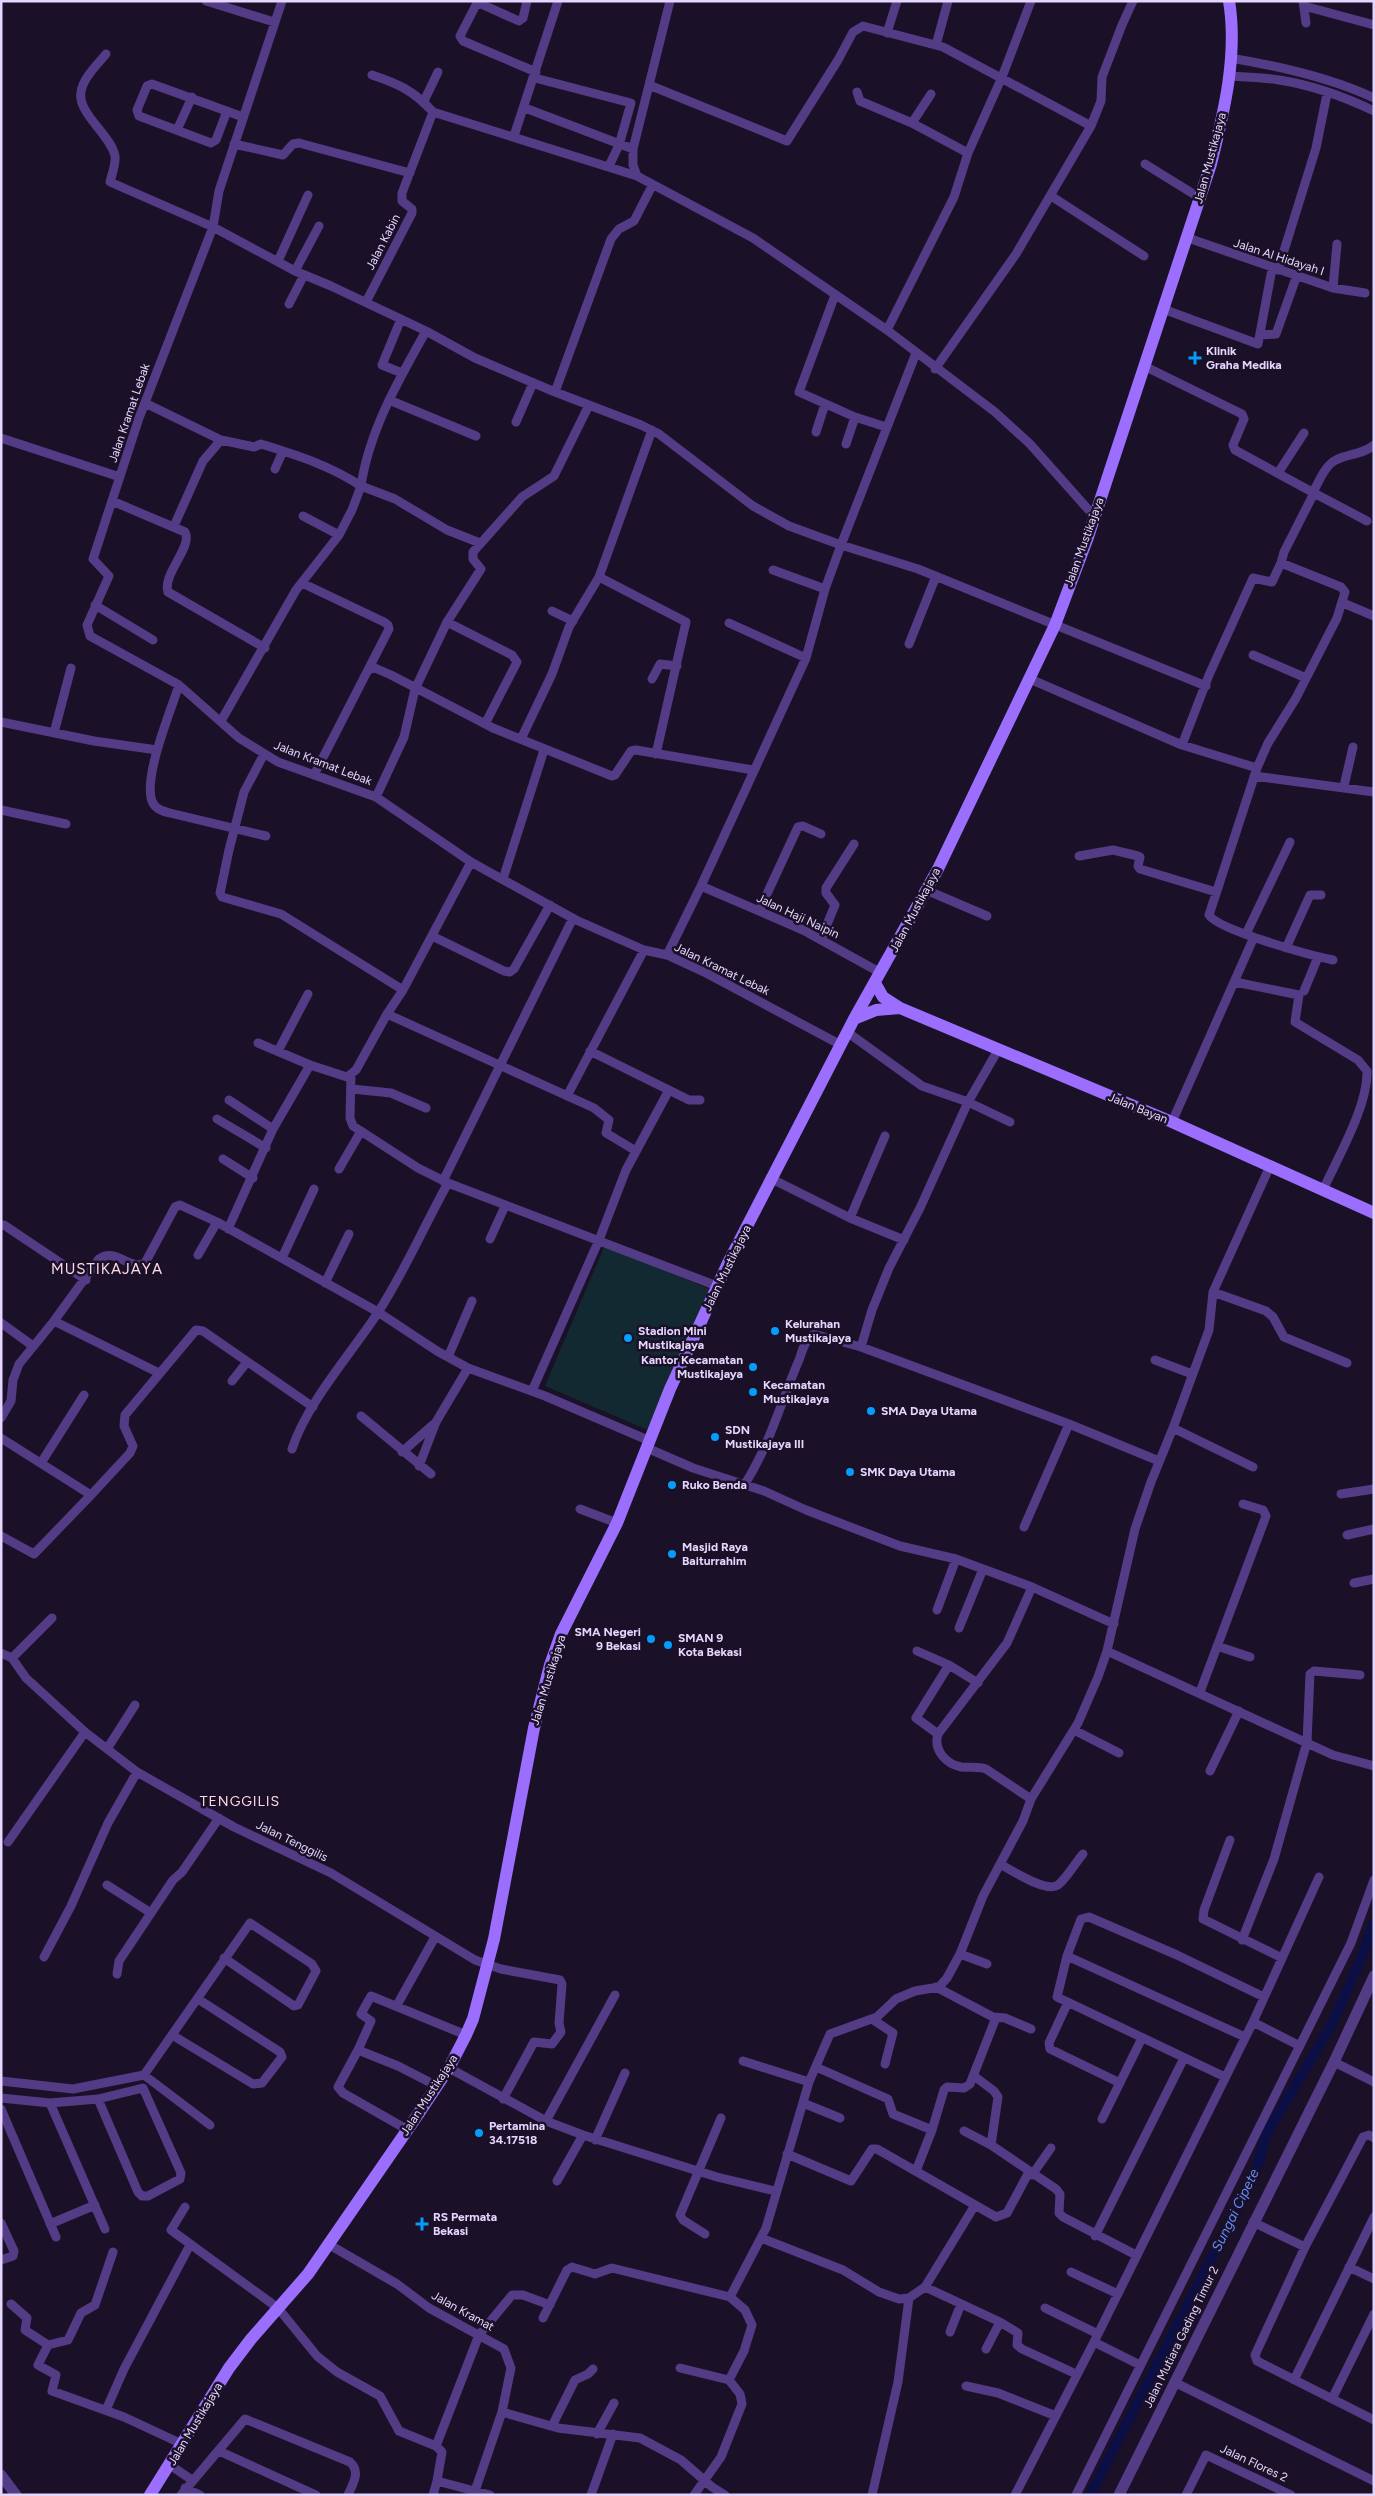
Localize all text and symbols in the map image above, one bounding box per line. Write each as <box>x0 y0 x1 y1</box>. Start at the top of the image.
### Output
street label: Jalan Mustikajaya <box>1191 111 1229 205</box>
street label: Jalan Kabin <box>363 212 403 272</box>
street label: Jalan Al Hidayah I <box>1232 236 1326 278</box>
place label: Klinik Graha Medika <box>1206 344 1282 372</box>
marker: Klinik Graha Medika <box>1188 351 1202 365</box>
street label: Jalan Kramat Lebak <box>105 361 153 464</box>
street label: Jalan Mustikajaya <box>1061 496 1107 588</box>
street label: Jalan Kramat Lebak <box>272 738 374 788</box>
street label: Jalan Mustikajaya <box>887 865 943 955</box>
street label: Jalan Haji Naipin <box>754 891 842 941</box>
street label: Jalan Kramat Lebak <box>672 940 772 998</box>
street label: Jalan Bayan <box>1106 1090 1170 1126</box>
street label: Jalan Mustikajaya <box>700 1223 754 1313</box>
district label: MUSTIKAJAYA <box>51 1260 163 1278</box>
place label: Kelurahan Mustikajaya <box>785 1317 851 1345</box>
place label: Stadion Mini Mustikajaya <box>638 1324 707 1352</box>
marker: Kelurahan Mustikajaya <box>769 1325 781 1337</box>
marker: Stadion Mini Mustikajaya <box>622 1332 634 1344</box>
place label: Kantor Kecamatan Mustikajaya <box>641 1353 743 1381</box>
marker: Kantor Kecamatan Mustikajaya <box>747 1361 759 1373</box>
place label: Kecamatan Mustikajaya <box>763 1378 829 1406</box>
marker: Kecamatan Mustikajaya <box>747 1386 759 1398</box>
place label: SMA Daya Utama <box>881 1404 977 1418</box>
marker: SMA Daya Utama <box>865 1405 877 1417</box>
place label: SDN Mustikajaya III <box>725 1423 804 1451</box>
marker: SDN Mustikajaya III <box>709 1431 721 1443</box>
place label: SMK Daya Utama <box>860 1465 955 1479</box>
marker: SMK Daya Utama <box>844 1466 856 1478</box>
place label: Ruko Benda <box>682 1478 747 1492</box>
marker: Ruko Benda <box>666 1479 678 1491</box>
place label: Masjid Raya Baiturrahim <box>682 1540 748 1568</box>
marker: Masjid Raya Baiturrahim <box>666 1548 678 1560</box>
place label: SMA Negeri 9 Bekasi <box>575 1625 641 1653</box>
place label: SMAN 9 Kota Bekasi <box>678 1631 742 1659</box>
street label: Jalan Mustikajaya <box>528 1633 568 1727</box>
marker: SMA Negeri 9 Bekasi <box>645 1633 657 1645</box>
marker: SMAN 9 Kota Bekasi <box>662 1639 674 1651</box>
district label: TENGGILIS <box>200 1793 280 1810</box>
street label: Jalan Tenggilis <box>254 1818 330 1865</box>
street label: Jalan Mustikajaya <box>398 2052 460 2138</box>
place label: Pertamina 34.17518 <box>489 2119 545 2147</box>
marker: Pertamina 34.17518 <box>473 2127 485 2139</box>
water label: Sungai Cipete <box>1208 2166 1263 2254</box>
place label: RS Permata Bekasi <box>433 2210 497 2238</box>
marker: RS Permata Bekasi <box>415 2217 429 2231</box>
street label: Jalan Mutiara Gading Timur 2 <box>1141 2264 1221 2410</box>
street label: Jalan Kramat <box>429 2288 497 2334</box>
street label: Jalan Mustikajaya <box>165 2380 225 2468</box>
street label: Jalan Flores 2 <box>1218 2441 1290 2485</box>

